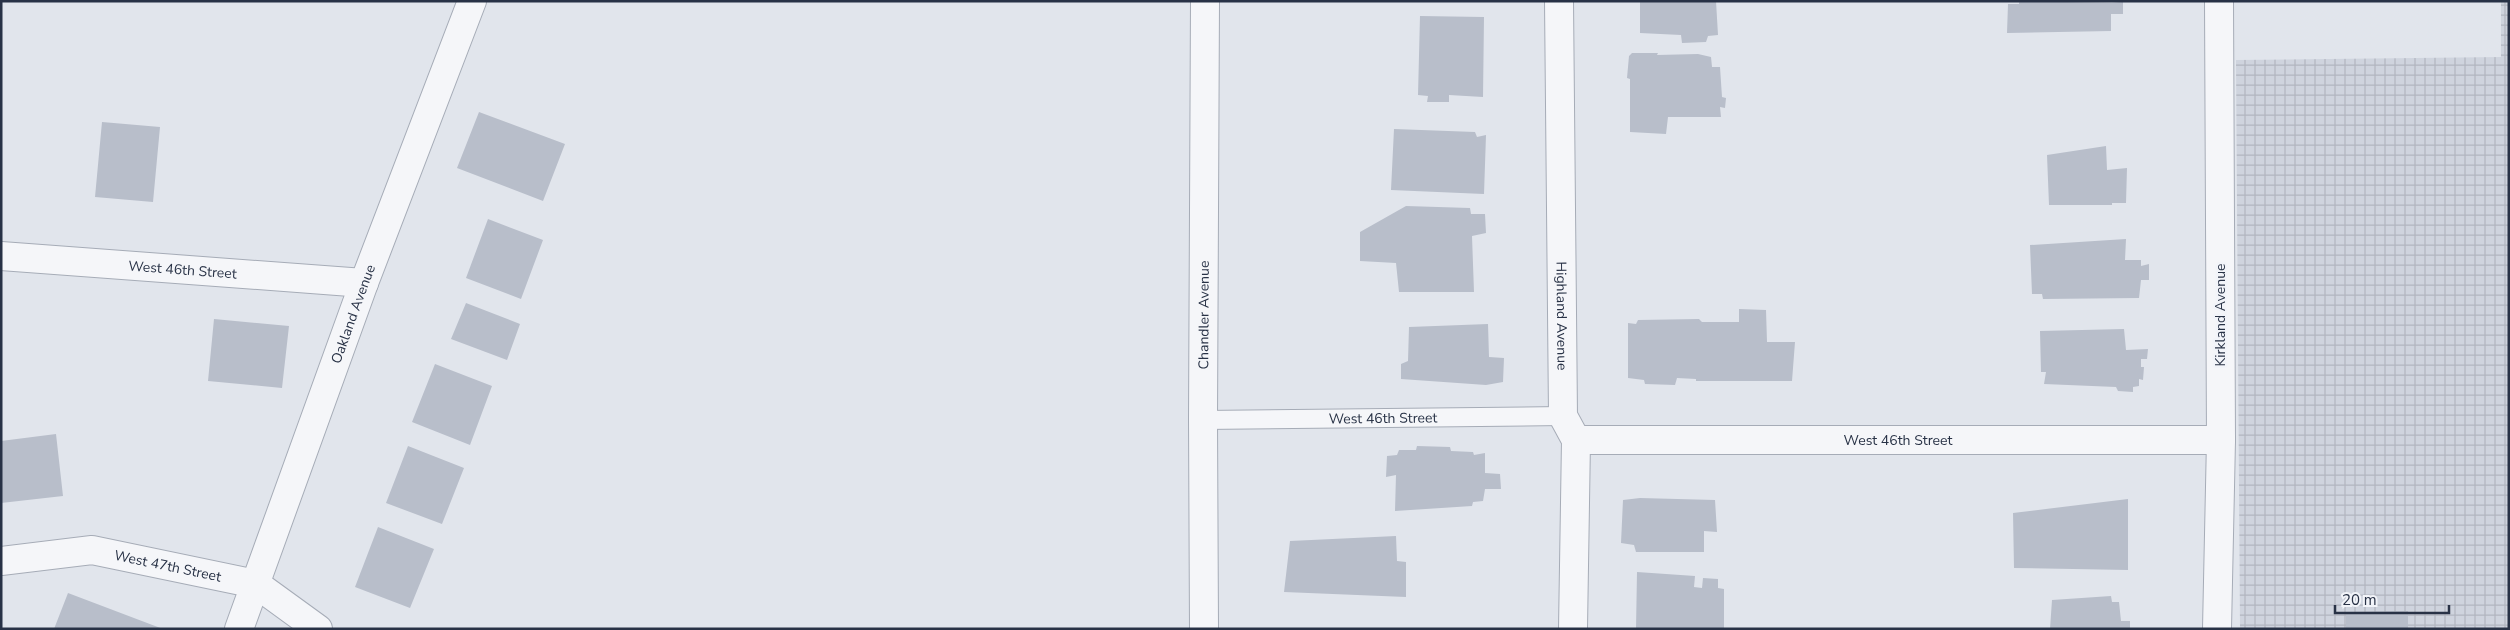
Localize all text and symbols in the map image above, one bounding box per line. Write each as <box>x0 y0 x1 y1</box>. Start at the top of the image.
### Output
street label: West 46th Street <box>128 256 237 284</box>
street label: Chandler Avenue <box>1194 261 1214 369</box>
street label: Highland Avenue <box>1552 261 1572 371</box>
street label: Oakland Avenue <box>327 262 380 366</box>
street label: Kirkland Avenue <box>2211 264 2230 366</box>
street label: West 46th Street <box>1329 408 1438 429</box>
street label: West 46th Street <box>1844 431 1952 450</box>
street label: West 47th Street <box>112 546 223 587</box>
scale bar <box>2335 582 2449 614</box>
text: 20 m <box>2342 590 2377 610</box>

